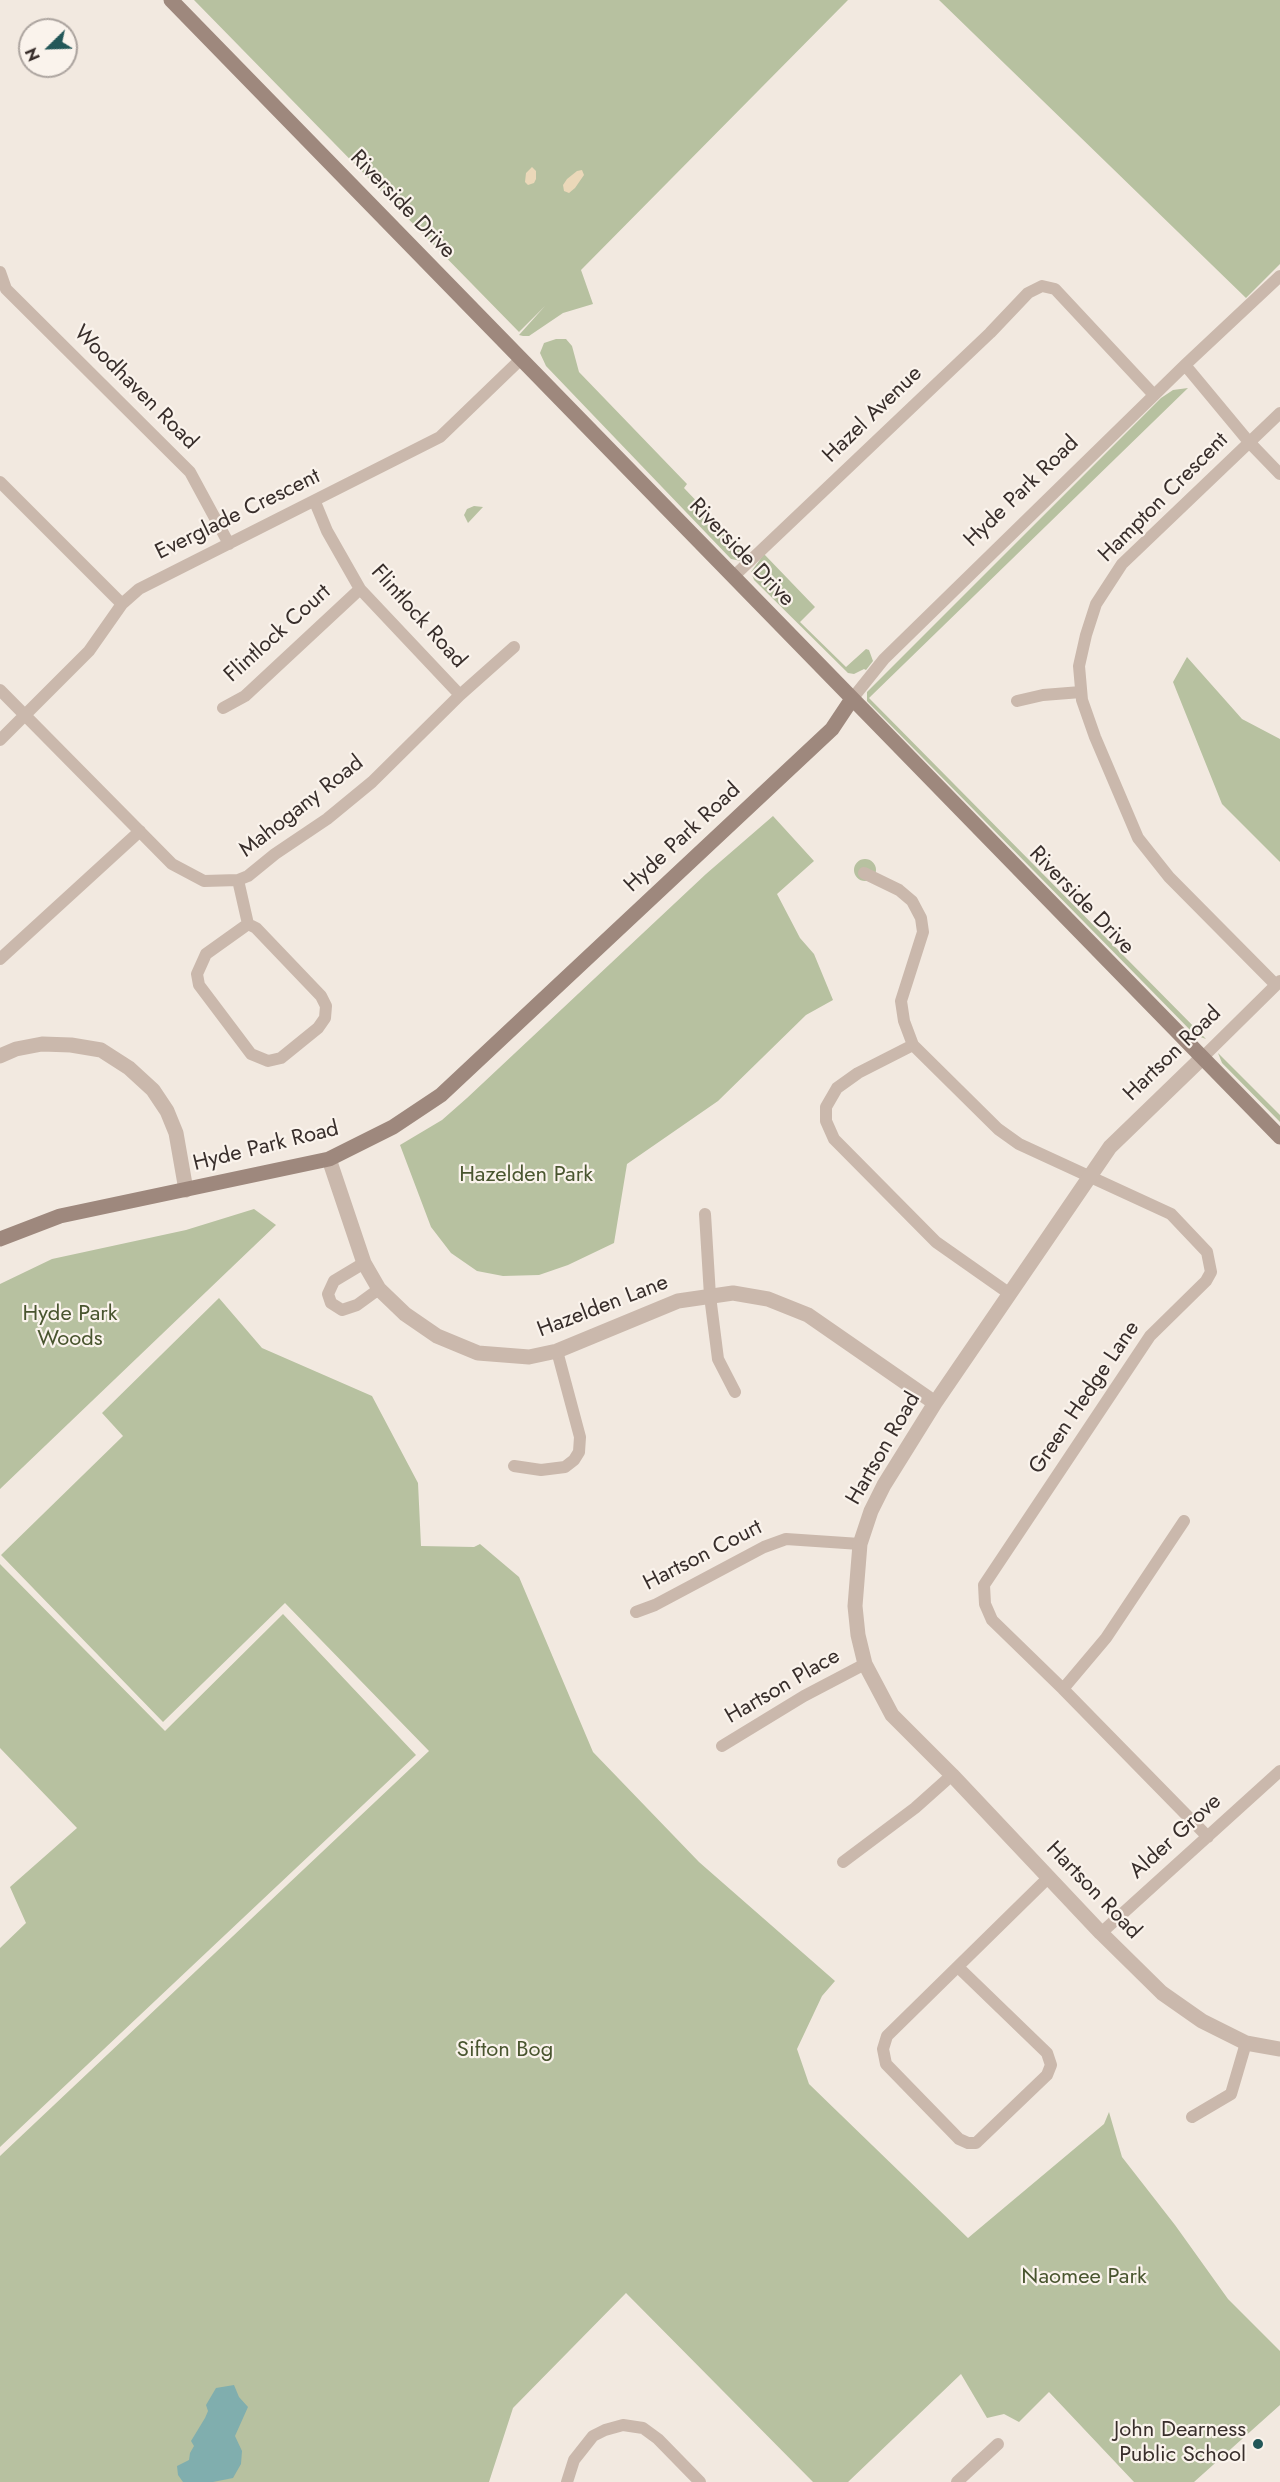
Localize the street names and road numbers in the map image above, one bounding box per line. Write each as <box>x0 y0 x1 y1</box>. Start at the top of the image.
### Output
street label: Riverside Drive <box>344 145 460 265</box>
street label: Woodhaven Road <box>67 320 203 456</box>
street label: Hazel Avenue <box>818 361 928 469</box>
street label: Hampton Crescent <box>1094 428 1234 568</box>
street label: Hyde Park Road <box>959 431 1085 553</box>
street label: Everglade Crescent <box>151 464 325 566</box>
street label: Riverside Drive <box>683 493 799 613</box>
street label: Flintlock Road <box>365 560 471 674</box>
street label: Flintlock Court <box>219 579 337 689</box>
street label: Mahogany Road <box>235 750 369 864</box>
street label: Hyde Park Road <box>619 777 747 899</box>
street label: Riverside Drive <box>1023 841 1139 961</box>
street label: Hartson Road <box>1119 1001 1227 1107</box>
street label: Hyde Park Road <box>190 1116 342 1178</box>
street label: Hazelden Lane <box>534 1270 672 1344</box>
street label: Green Hedge Lane <box>1024 1317 1146 1479</box>
street label: Hartson Road <box>841 1388 927 1510</box>
street label: Hartson Court <box>639 1515 767 1597</box>
street label: Hartson Place <box>721 1644 845 1730</box>
street label: Alder Grove <box>1125 1789 1227 1885</box>
street label: Hartson Road <box>1040 1837 1146 1945</box>

